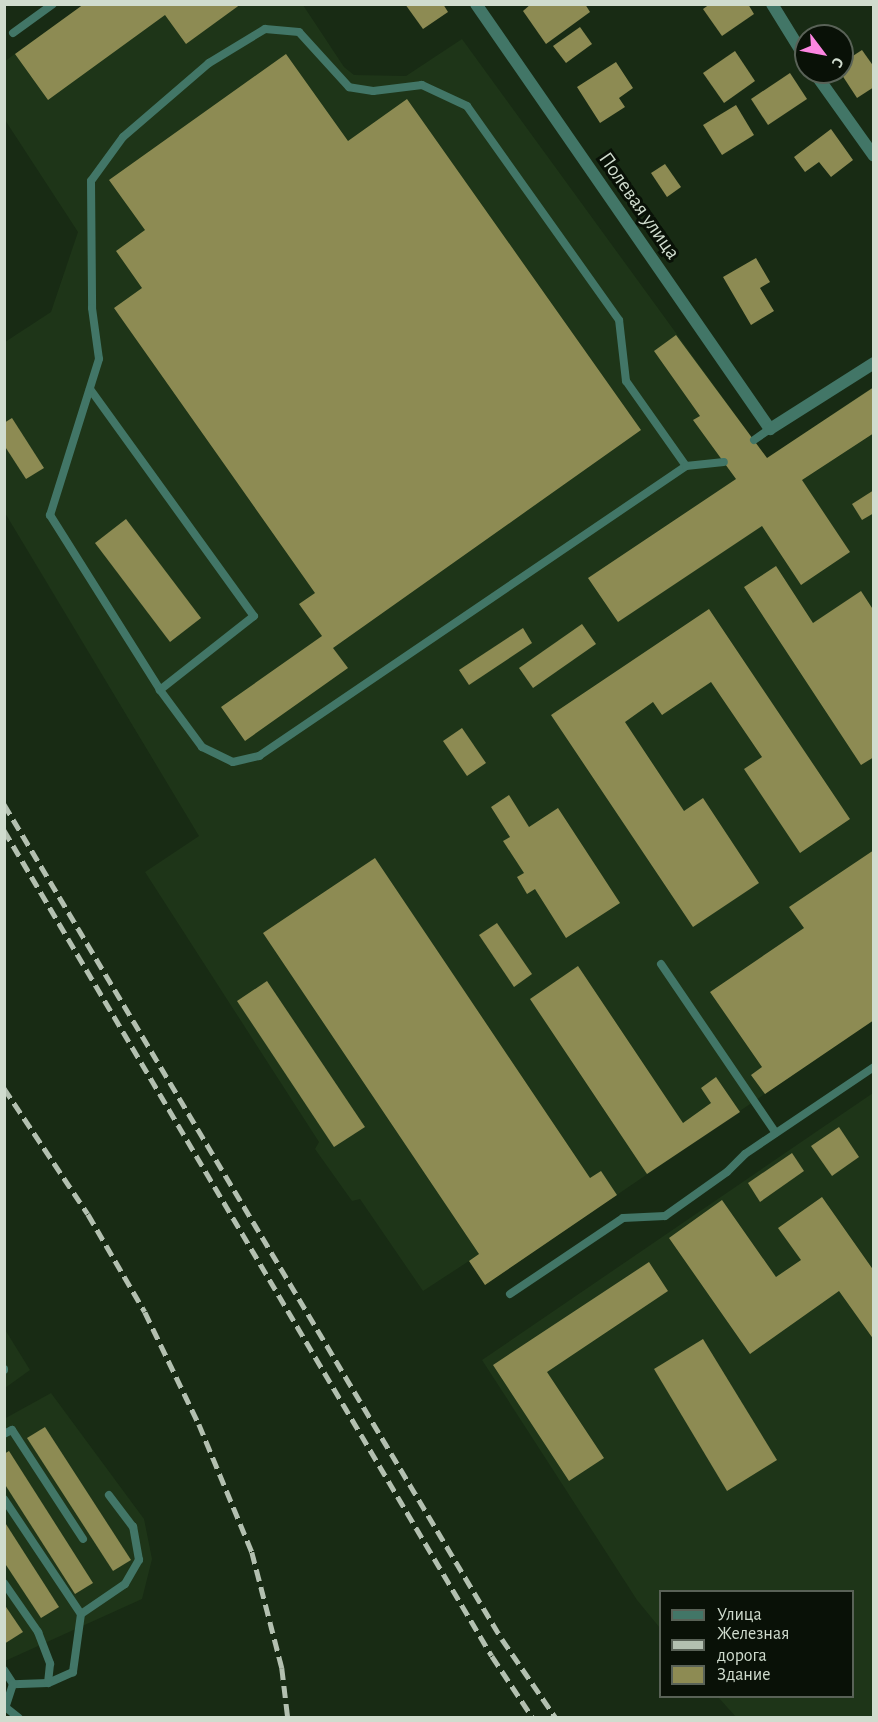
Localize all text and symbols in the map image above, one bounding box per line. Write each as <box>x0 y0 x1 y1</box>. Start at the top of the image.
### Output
north arrow <box>794 24 854 84</box>
text: С <box>828 54 847 70</box>
street label: Полевая улица <box>593 147 685 265</box>
legend <box>659 1590 854 1698</box>
text: Улица <box>717 1606 762 1624</box>
text: Железная дорога <box>717 1625 789 1665</box>
text: Здание <box>717 1666 771 1684</box>

